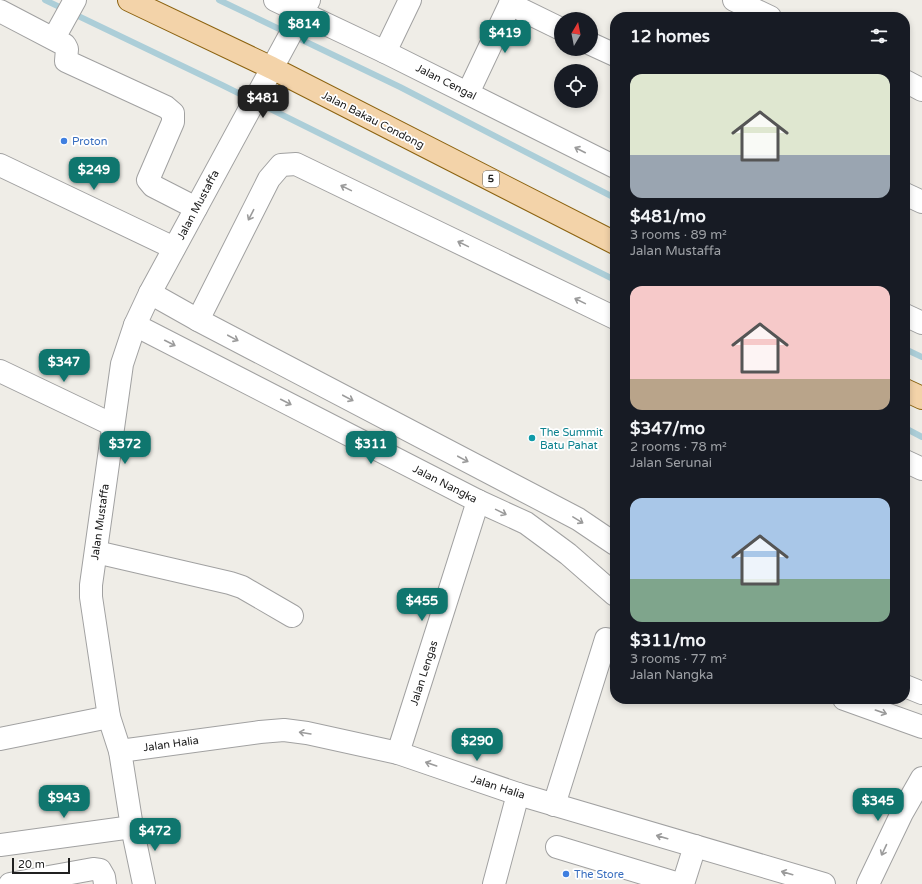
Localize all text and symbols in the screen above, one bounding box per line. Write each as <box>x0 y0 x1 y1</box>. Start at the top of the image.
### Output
pin: $814 <box>280 11 328 45</box>
north arrow <box>554 12 598 56</box>
map controls <box>554 12 598 108</box>
text: $814 <box>288 16 320 32</box>
pin: $419 <box>481 20 529 54</box>
text: $419 <box>489 25 521 41</box>
icon: filters <box>868 25 890 47</box>
text: 12 homes <box>630 26 710 47</box>
street label: Jalan Cengal <box>414 61 478 103</box>
button: locate <box>554 64 598 108</box>
pin: $481 <box>239 85 287 119</box>
street label: Jalan Bakau Condong <box>320 88 426 152</box>
text: $481 <box>247 90 279 106</box>
icon: home <box>724 100 796 172</box>
place label: Proton <box>72 135 108 148</box>
marker: Proton <box>59 136 69 146</box>
one-way arrow <box>574 146 586 153</box>
pin: $249 <box>70 157 118 191</box>
text: $249 <box>78 162 110 178</box>
street label: Jalan Mustaffa <box>174 168 222 242</box>
road number: 5 <box>483 171 499 187</box>
one-way arrow <box>340 183 352 191</box>
text: $481/mo <box>630 206 706 227</box>
one-way arrow <box>247 209 254 221</box>
text: 3 rooms · 89 m² <box>630 227 727 243</box>
one-way arrow <box>457 240 469 247</box>
text: Jalan Mustaffa <box>630 243 721 259</box>
one-way arrow <box>574 297 586 304</box>
icon: home <box>724 312 796 384</box>
one-way arrow <box>227 335 239 342</box>
one-way arrow <box>164 340 176 347</box>
pin: $347 <box>40 349 88 383</box>
text: $347 <box>48 354 80 370</box>
one-way arrow <box>342 395 354 403</box>
one-way arrow <box>279 399 291 406</box>
text: $347/mo <box>630 418 705 439</box>
place label: The Summit Batu Pahat <box>540 426 603 452</box>
pin: $372 <box>101 431 149 465</box>
pin: $311 <box>347 431 395 465</box>
marker: The Summit Batu Pahat <box>527 433 537 443</box>
text: $372 <box>109 436 141 452</box>
text: $311 <box>355 436 387 452</box>
text: 2 rooms · 78 m² <box>630 439 727 455</box>
text: Jalan Serunai <box>630 455 712 471</box>
one-way arrow <box>457 456 469 463</box>
street label: Jalan Nangka <box>411 462 479 506</box>
street label: Jalan Mustaffa <box>88 483 112 561</box>
one-way arrow <box>495 509 507 516</box>
one-way arrow <box>572 516 584 524</box>
icon: home <box>724 524 796 596</box>
pin: $455 <box>398 588 446 622</box>
text: $455 <box>406 593 438 609</box>
text: $311/mo <box>630 630 706 651</box>
street label: Jalan Lengas <box>407 639 441 707</box>
text: 3 rooms · 77 m² <box>630 651 727 667</box>
text: Jalan Nangka <box>630 667 713 683</box>
one-way arrow <box>875 708 887 716</box>
pin: $290 <box>453 728 501 762</box>
one-way arrow <box>299 729 312 737</box>
text: $290 <box>461 733 493 749</box>
street label: Jalan Halia <box>142 734 200 754</box>
one-way arrow <box>426 760 438 768</box>
street label: Jalan Halia <box>469 772 527 802</box>
pin: $943 <box>40 785 88 819</box>
pin: $345 <box>854 788 902 822</box>
text: $943 <box>48 790 80 806</box>
text: $345 <box>862 793 894 809</box>
pin: $472 <box>131 818 179 852</box>
text: $472 <box>139 823 171 839</box>
one-way arrow <box>656 833 669 840</box>
one-way arrow <box>880 844 887 856</box>
scale bar <box>12 856 70 875</box>
text: 20 m <box>18 858 45 871</box>
place label: The Store <box>574 868 624 881</box>
marker: The Store <box>561 869 571 879</box>
one-way arrow <box>781 869 794 876</box>

